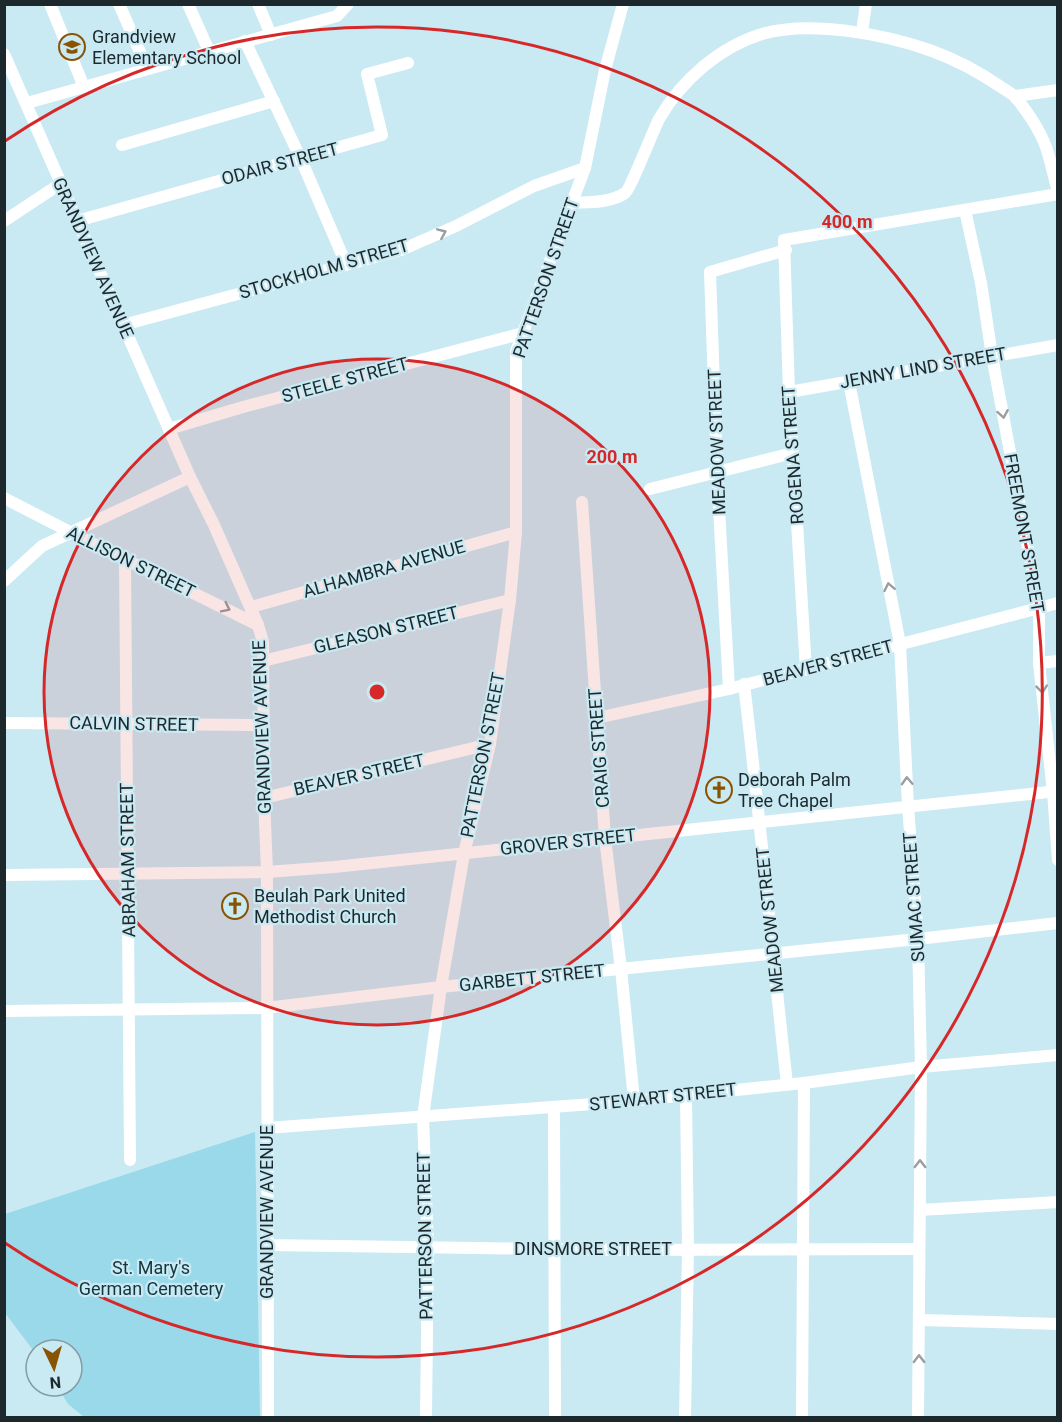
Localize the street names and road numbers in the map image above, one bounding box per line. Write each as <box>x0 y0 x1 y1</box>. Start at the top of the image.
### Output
street label: ODAIR STREET <box>219 138 341 189</box>
street label: GRANDVIEW AVENUE <box>48 174 138 342</box>
street label: PATTERSON STREET <box>508 195 583 361</box>
street label: STOCKHOLM STREET <box>237 234 411 303</box>
street label: JENNY LIND STREET <box>838 342 1008 392</box>
street label: STEELE STREET <box>279 352 411 407</box>
street label: MEADOW STREET <box>703 368 730 515</box>
street label: ROGENA STREET <box>777 385 808 525</box>
street label: FREEMONT STREET <box>1000 452 1049 614</box>
street label: ALLISON STREET <box>64 521 199 602</box>
street label: ALHAMBRA AVENUE <box>300 535 467 602</box>
street label: GLEASON STREET <box>311 601 461 658</box>
street label: BEAVER STREET <box>761 635 895 690</box>
street label: GRANDVIEW AVENUE <box>248 640 275 814</box>
street label: PATTERSON STREET <box>456 670 509 839</box>
street label: CRAIG STREET <box>584 687 613 809</box>
street label: CALVIN STREET <box>69 712 199 735</box>
street label: BEAVER STREET <box>291 749 427 800</box>
street label: ABRAHAM STREET <box>116 782 139 937</box>
street label: GROVER STREET <box>499 824 637 859</box>
street label: SUMAC STREET <box>898 831 929 963</box>
street label: MEADOW STREET <box>751 846 788 994</box>
street label: GARBETT STREET <box>458 959 606 996</box>
street label: STEWART STREET <box>588 1078 738 1115</box>
street label: GRANDVIEW AVENUE <box>256 1125 277 1299</box>
street label: PATTERSON STREET <box>413 1152 436 1320</box>
street label: DINSMORE STREET <box>514 1238 672 1259</box>

